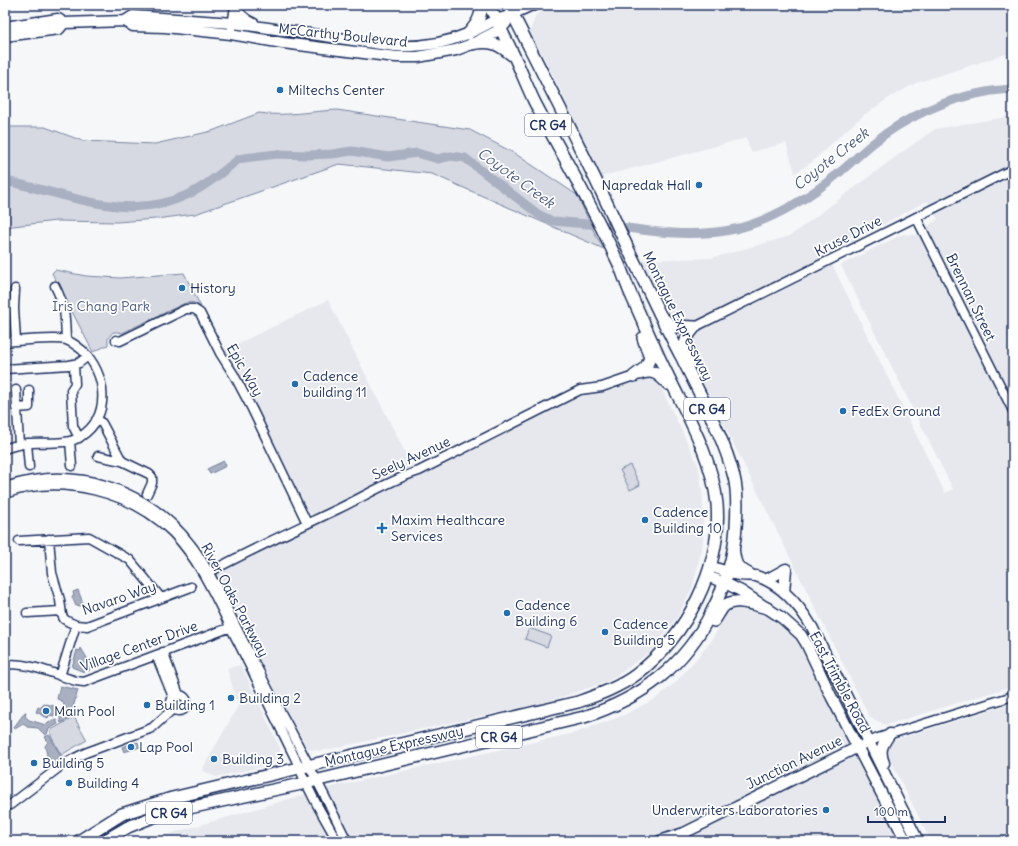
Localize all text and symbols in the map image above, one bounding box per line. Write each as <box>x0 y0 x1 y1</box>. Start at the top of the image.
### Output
street label: McCarthy Boulevard <box>278 19 408 51</box>
place label: Miltechs Center <box>288 81 385 99</box>
marker: Miltechs Center <box>275 85 285 95</box>
road number: CR G4 <box>525 114 571 136</box>
water label: Coyote Creek <box>789 122 873 194</box>
water label: Coyote Creek <box>474 143 560 213</box>
place label: Napredak Hall <box>602 176 691 194</box>
marker: Napredak Hall <box>694 180 704 190</box>
street label: Kruse Drive <box>811 211 885 261</box>
street label: Montague Expressway <box>639 248 717 384</box>
street label: Brennan Street <box>942 250 1000 344</box>
place label: History <box>190 279 236 297</box>
marker: History <box>177 283 187 293</box>
park label: Iris Chang Park <box>52 297 150 315</box>
street label: Epic Way <box>223 340 267 400</box>
place label: Cadence building 11 <box>303 367 367 401</box>
marker: Cadence building 11 <box>290 379 300 389</box>
road number: CR G4 <box>684 398 730 420</box>
place label: FedEx Ground <box>851 402 940 420</box>
marker: FedEx Ground <box>838 406 848 416</box>
street label: Seely Avenue <box>369 432 453 484</box>
place label: Cadence Building 10 <box>653 503 722 537</box>
place label: Maxim Healthcare Services <box>391 511 505 545</box>
marker: Cadence Building 10 <box>640 515 650 525</box>
marker: Maxim Healthcare Services <box>376 522 388 534</box>
street label: River Oaks Parkway <box>197 540 273 660</box>
street label: Navaro Way <box>80 577 158 619</box>
place label: Cadence Building 6 <box>515 596 577 630</box>
marker: Cadence Building 6 <box>502 608 512 618</box>
place label: Cadence Building 5 <box>613 615 675 649</box>
street label: Village Center Drive <box>78 616 200 676</box>
marker: Cadence Building 5 <box>600 627 610 637</box>
street label: East Trimble Road <box>806 628 874 736</box>
place label: Building 2 <box>239 689 301 707</box>
marker: Building 2 <box>226 693 236 703</box>
place label: Building 1 <box>155 696 215 714</box>
marker: Building 1 <box>142 700 152 710</box>
place label: Main Pool <box>54 702 115 720</box>
marker: Main Pool <box>41 706 51 716</box>
street label: Montague Expressway <box>323 721 465 771</box>
road number: CR G4 <box>476 726 522 748</box>
street label: Junction Avenue <box>743 731 845 793</box>
place label: Lap Pool <box>139 738 193 756</box>
marker: Lap Pool <box>126 742 136 752</box>
place label: Building 3 <box>222 750 284 768</box>
place label: Building 5 <box>42 754 104 772</box>
marker: Building 3 <box>209 754 219 764</box>
marker: Building 5 <box>29 758 39 768</box>
place label: Building 4 <box>77 774 139 792</box>
marker: Building 4 <box>64 778 74 788</box>
scale bar <box>868 798 945 824</box>
place label: Underwriters Laboratories <box>652 801 818 819</box>
road number: CR G4 <box>146 802 192 824</box>
text: 100 m <box>874 804 908 819</box>
marker: Underwriters Laboratories <box>821 805 831 815</box>

